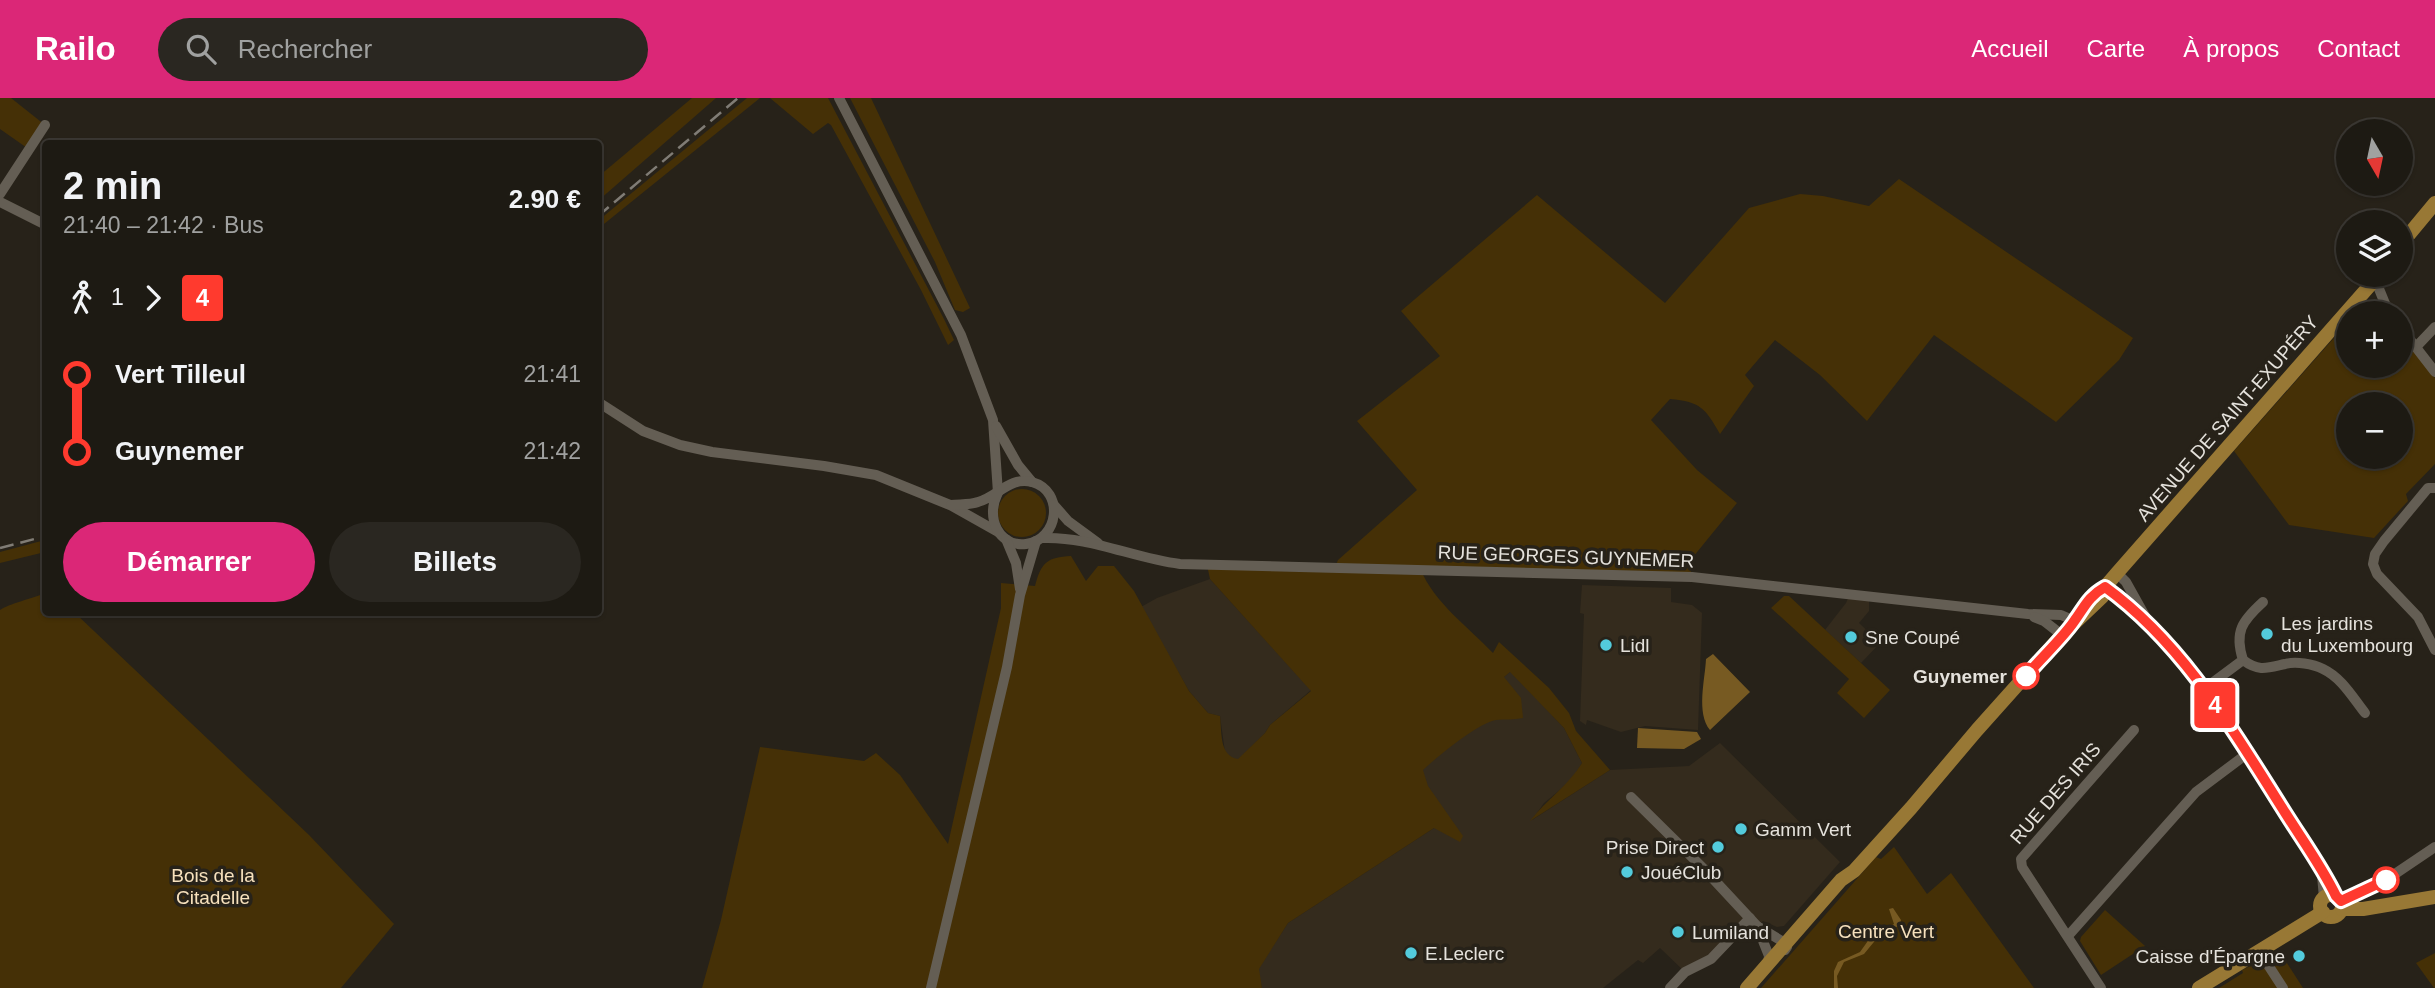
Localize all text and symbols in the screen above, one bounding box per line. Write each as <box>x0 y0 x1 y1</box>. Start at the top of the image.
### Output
search box <box>158 18 648 81</box>
text: Railo <box>35 30 116 67</box>
icon: search <box>182 30 220 68</box>
text: Rechercher <box>238 34 372 64</box>
text: Accueil <box>1971 35 2049 62</box>
text: Carte <box>2087 35 2145 62</box>
text: À propos <box>2183 35 2279 62</box>
text: Contact <box>2317 35 2400 62</box>
north arrow <box>2336 119 2413 196</box>
map controls <box>2336 119 2413 469</box>
text: 2 min <box>63 165 162 207</box>
text: 2.90 € <box>509 184 581 214</box>
button: layers <box>2336 210 2413 287</box>
text: 21:40 – 21:42 · Bus <box>63 212 264 238</box>
icon: walk <box>63 279 101 317</box>
icon: forward <box>134 279 172 317</box>
text: 1 <box>111 284 124 310</box>
text: 4 <box>196 284 209 311</box>
button: + <box>2336 301 2413 378</box>
street label: AVENUE DE SAINT-EXUPÉRY <box>2132 311 2323 525</box>
text: Vert Tilleul <box>115 359 246 389</box>
text: 21:41 <box>523 361 581 387</box>
button: − <box>2336 392 2413 469</box>
text: Guynemer <box>115 436 244 466</box>
text: 21:42 <box>523 438 581 464</box>
button: Démarrer <box>63 522 315 602</box>
button: Billets <box>329 522 581 602</box>
street label: RUE GEORGES GUYNEMER <box>1437 542 1695 571</box>
place label: Les jardins du Luxembourg <box>2281 613 2413 656</box>
marker: Les jardins du Luxembourg <box>2259 626 2275 642</box>
place label: Sne Coupé <box>1865 627 1960 648</box>
marker: Sne Coupé <box>1843 629 1859 645</box>
place label: Lidl <box>1620 635 1650 656</box>
marker: Lidl <box>1598 637 1614 653</box>
marker: Guynemer <box>2013 663 2039 689</box>
place label: Guynemer <box>1913 666 2008 687</box>
line badge: 4 <box>2192 682 2238 728</box>
text: 4 <box>2208 691 2222 718</box>
street label: RUE DES IRIS <box>2006 739 2105 848</box>
place label: Gamm Vert <box>1755 819 1852 840</box>
marker: Gamm Vert <box>1733 821 1749 837</box>
place label: Prise Direct <box>1606 837 1705 858</box>
marker: Prise Direct <box>1710 839 1726 855</box>
place label: JouéClub <box>1641 862 1721 883</box>
marker: JouéClub <box>1619 864 1635 880</box>
park label: Bois de la Citadelle <box>171 865 255 908</box>
unlabelled marker <box>2373 867 2399 893</box>
park label: Centre Vert <box>1838 921 1935 942</box>
place label: Lumiland <box>1692 922 1769 943</box>
marker: Lumiland <box>1670 924 1686 940</box>
place label: E.Leclerc <box>1425 943 1504 964</box>
marker: E.Leclerc <box>1403 945 1419 961</box>
place label: Caisse d'Épargne <box>2136 946 2285 967</box>
marker: Caisse d'Épargne <box>2291 948 2307 964</box>

